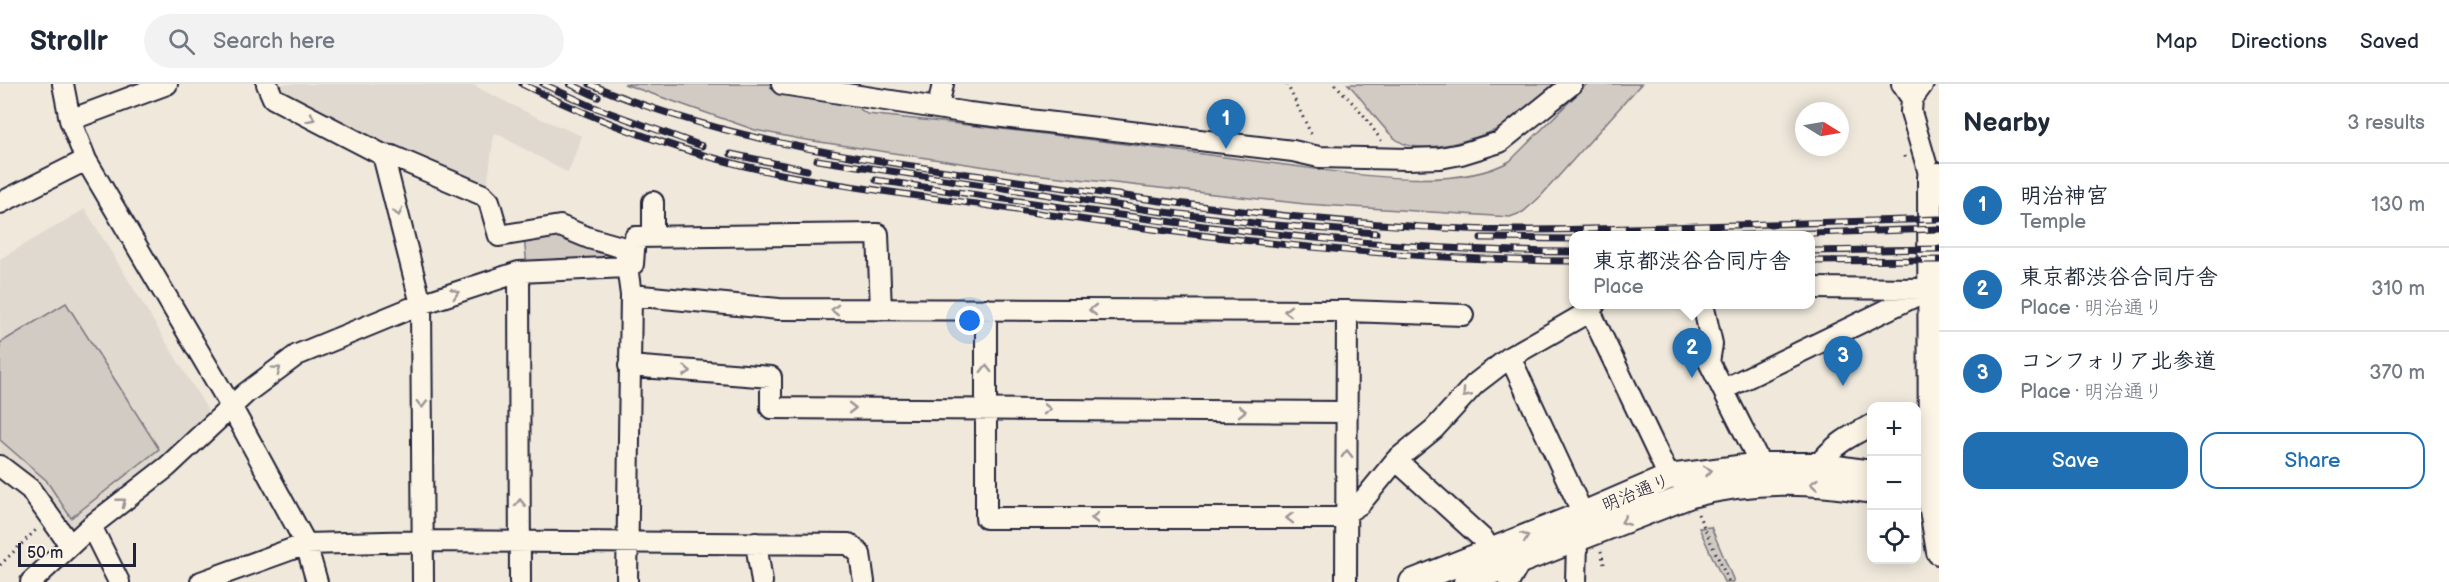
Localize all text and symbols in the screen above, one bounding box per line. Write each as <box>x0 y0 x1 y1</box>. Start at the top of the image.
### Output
search box <box>144 14 564 68</box>
text: Strollr <box>30 25 108 58</box>
icon: search <box>165 25 198 58</box>
text: Search here <box>213 28 335 55</box>
text: Map <box>2155 29 2198 54</box>
text: Directions <box>2231 29 2327 54</box>
text: Saved <box>2360 29 2419 54</box>
pin: 1 <box>1206 100 1246 149</box>
north arrow <box>1795 102 1849 156</box>
text: Nearby <box>1963 108 2050 139</box>
one-way arrow <box>305 111 316 122</box>
text: 3 results <box>2347 111 2425 135</box>
text: 明治神宮 <box>2020 183 2108 210</box>
text: 1 <box>1978 193 1987 217</box>
text: 130 m <box>2371 193 2425 217</box>
one-way arrow <box>390 207 403 217</box>
text: Temple <box>2020 210 2086 234</box>
popup <box>1569 231 1815 309</box>
text: 東京都渋谷合同庁舎 <box>1593 248 1791 275</box>
text: 東京都渋谷合同庁舎 <box>2020 264 2218 291</box>
text: Place <box>1593 275 1644 299</box>
text: 2 <box>1977 277 1988 301</box>
text: 310 m <box>2371 277 2425 301</box>
one-way arrow <box>449 288 460 300</box>
text: Place · 明治通り <box>2020 296 2164 320</box>
one-way arrow <box>831 304 840 316</box>
one-way arrow <box>1089 304 1098 316</box>
one-way arrow <box>1284 305 1293 317</box>
your location <box>955 306 984 335</box>
pin: 2 <box>1672 328 1712 378</box>
pin: 3 <box>1824 336 1862 386</box>
text: コンフォリア北参道 <box>2020 348 2216 375</box>
text: 3 <box>1977 361 1988 385</box>
text: 370 m <box>2369 361 2425 385</box>
one-way arrow <box>683 364 692 377</box>
one-way arrow <box>980 365 992 374</box>
one-way arrow <box>270 367 281 378</box>
text: Place · 明治通り <box>2020 380 2164 404</box>
one-way arrow <box>1462 387 1473 398</box>
one-way arrow <box>416 399 428 408</box>
one-way arrow <box>847 402 856 414</box>
map controls <box>1867 402 1921 564</box>
button: + <box>1867 402 1921 456</box>
one-way arrow <box>1042 403 1051 415</box>
one-way arrow <box>1237 405 1246 417</box>
button: Save <box>1963 432 2188 489</box>
button: Share <box>2200 432 2425 489</box>
one-way arrow <box>1341 450 1353 459</box>
button: − <box>1867 456 1921 510</box>
one-way arrow <box>1702 465 1712 478</box>
street label: 明治通り <box>1599 470 1673 516</box>
one-way arrow <box>1809 478 1818 491</box>
one-way arrow <box>115 498 126 509</box>
one-way arrow <box>514 498 526 507</box>
button: locate <box>1867 510 1921 564</box>
one-way arrow <box>1091 512 1100 524</box>
one-way arrow <box>1286 512 1295 524</box>
one-way arrow <box>1620 514 1631 526</box>
one-way arrow <box>1519 532 1530 544</box>
scale bar <box>18 540 136 568</box>
text: 50 m <box>27 544 63 563</box>

